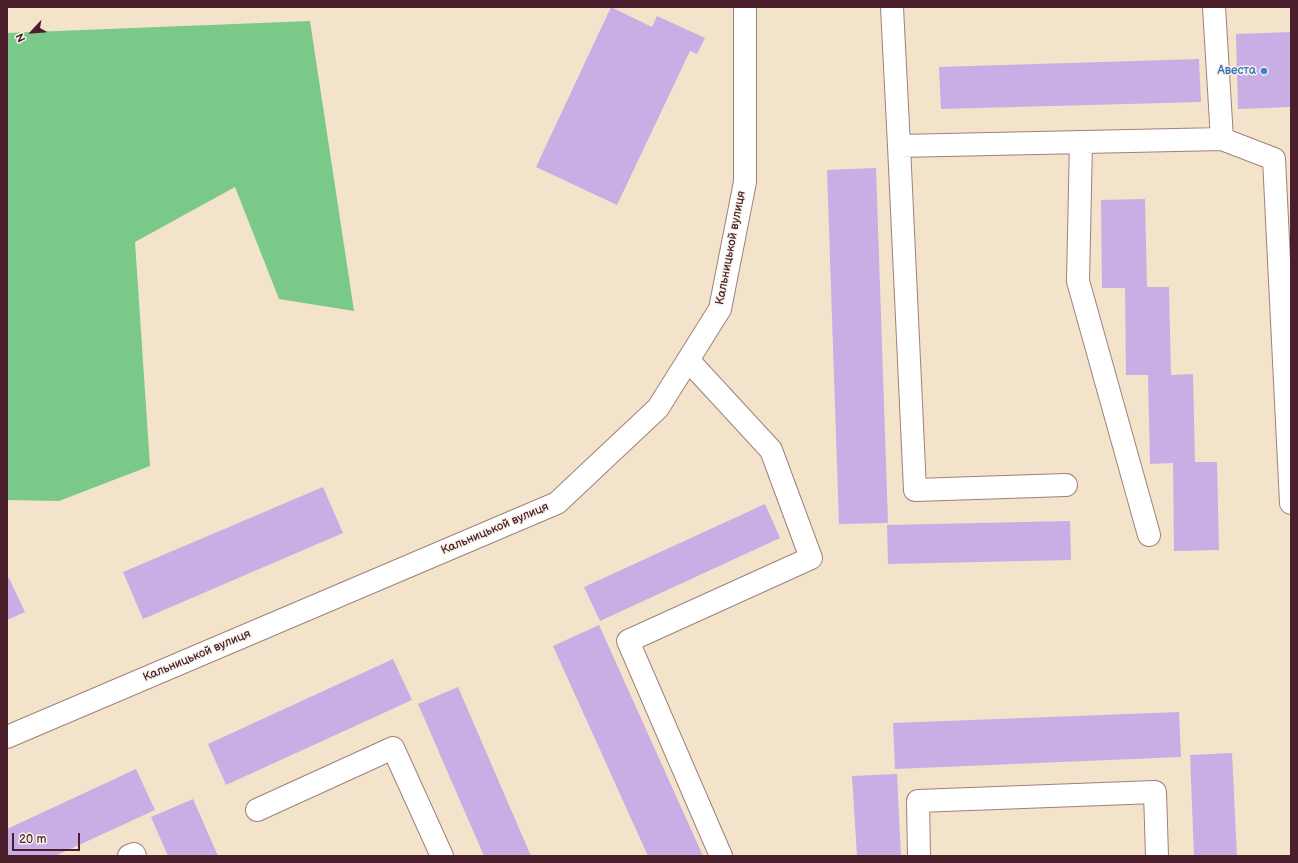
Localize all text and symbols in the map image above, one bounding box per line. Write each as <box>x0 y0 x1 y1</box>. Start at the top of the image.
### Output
north arrow <box>12 12 52 52</box>
text: N <box>13 31 28 44</box>
place label: Авеста <box>1217 64 1256 78</box>
marker: Авеста <box>1259 66 1269 76</box>
street label: Кальницькой вулиця <box>713 190 749 306</box>
street label: Кальницькой вулиця <box>439 500 551 558</box>
street label: Кальницькой вулиця <box>141 627 253 685</box>
scale bar <box>14 825 82 851</box>
text: 20 m <box>19 832 46 847</box>

